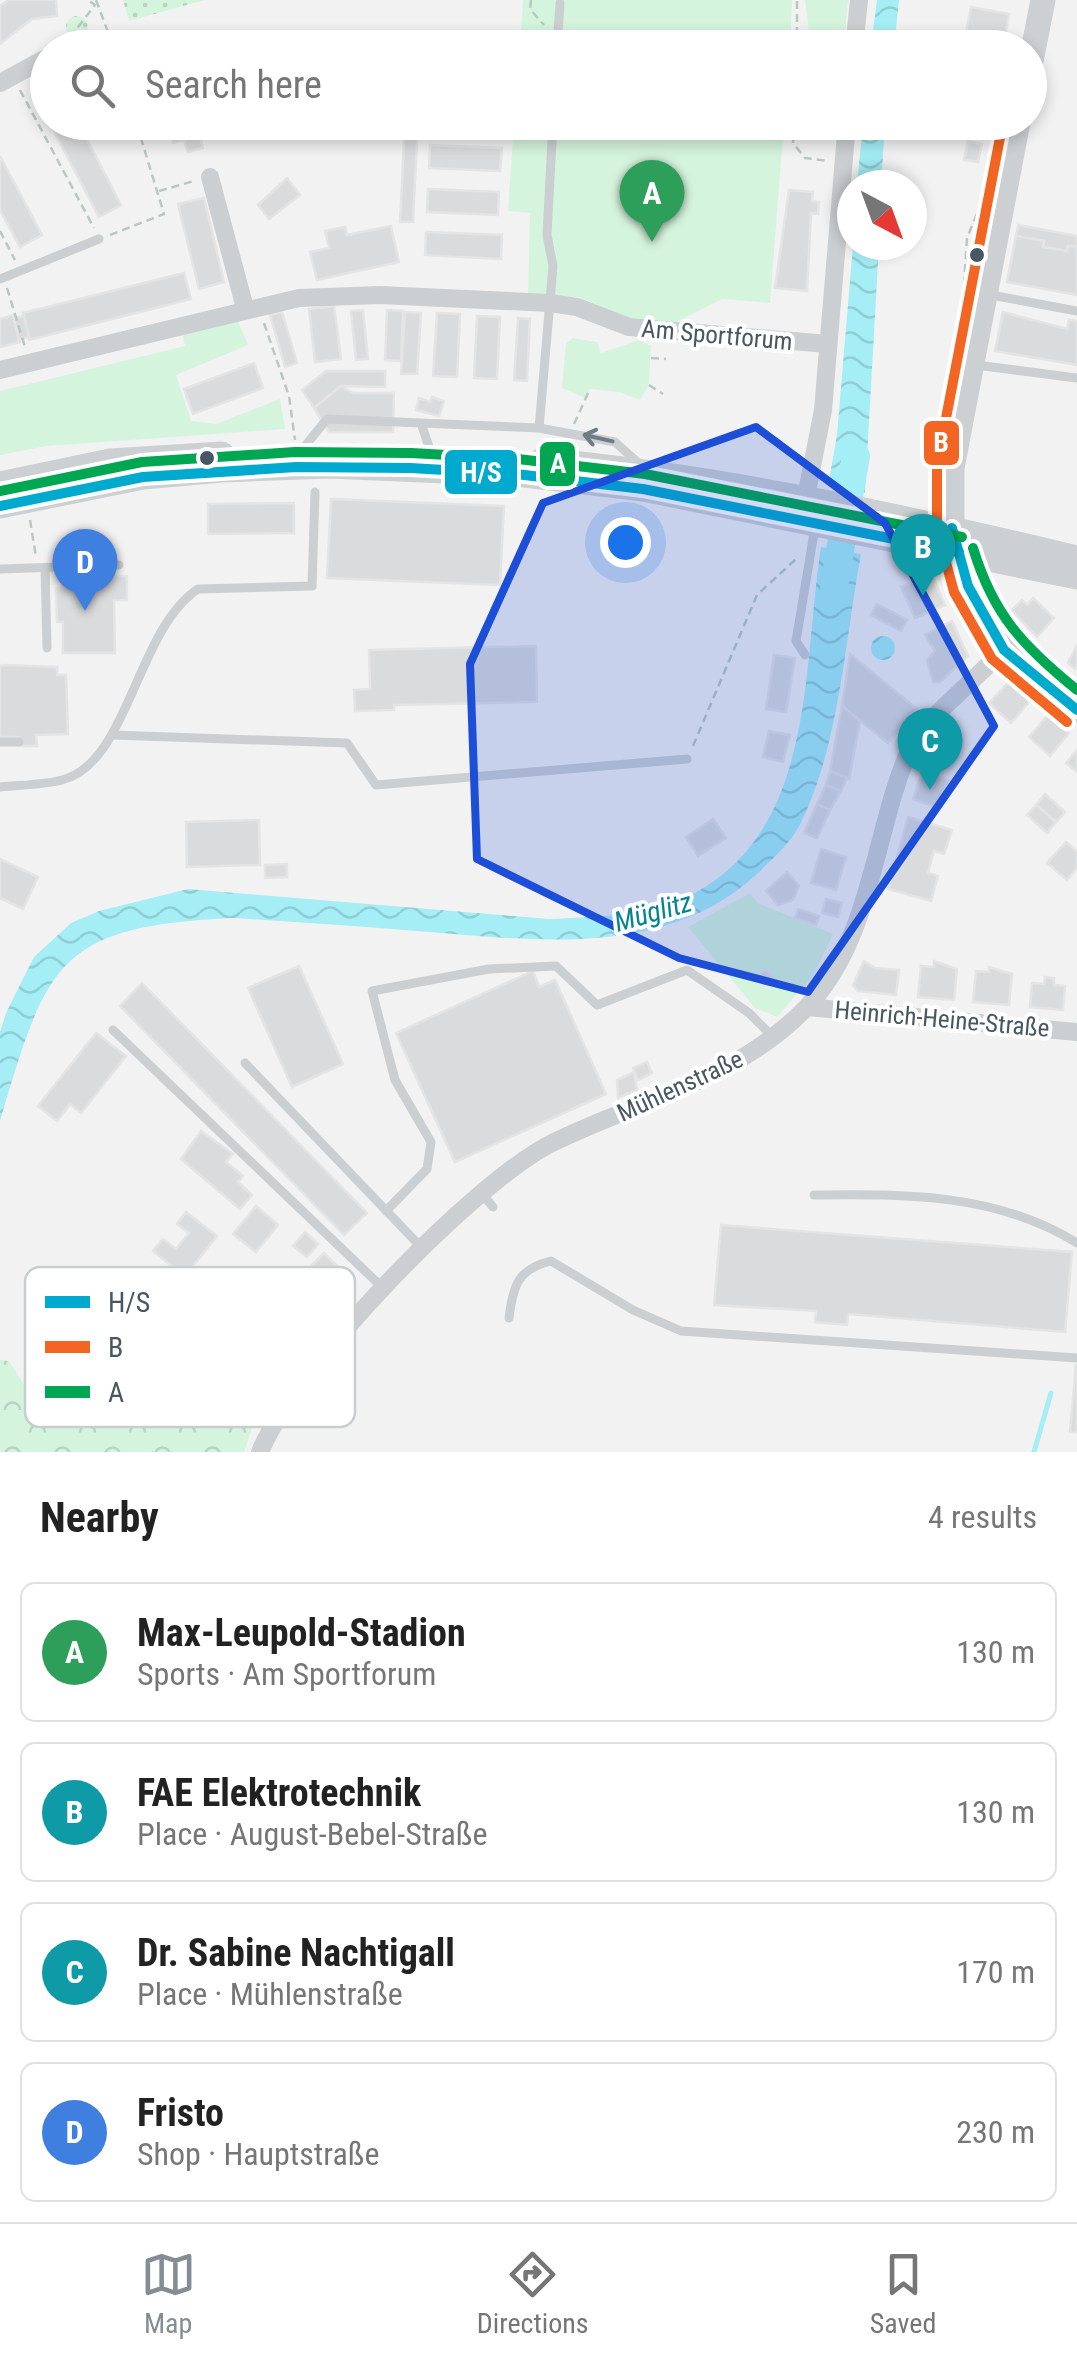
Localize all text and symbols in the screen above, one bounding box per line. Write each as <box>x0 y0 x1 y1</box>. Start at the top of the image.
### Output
search box <box>30 30 1047 140</box>
icon: search <box>65 58 120 113</box>
text: Search here <box>145 63 322 107</box>
pin: A <box>620 160 684 242</box>
north arrow <box>837 170 927 260</box>
unlabelled marker <box>967 245 987 265</box>
street label: Am Sportforum <box>640 314 794 356</box>
line badge: B <box>922 419 961 467</box>
text: B <box>933 426 949 459</box>
one-way arrow <box>583 428 615 446</box>
line badge: A <box>538 440 577 488</box>
text: A <box>550 447 567 480</box>
unlabelled marker <box>197 448 217 468</box>
line badge: H/S <box>443 448 519 496</box>
text: H/S <box>460 456 502 489</box>
pin: B <box>890 514 956 596</box>
your location <box>600 517 651 568</box>
pin: D <box>52 528 118 611</box>
pin: C <box>898 708 962 790</box>
water label: Müglitz <box>610 885 696 939</box>
street label: Heinrich-Heine-Straße <box>833 995 1051 1043</box>
street label: Mühlenstraße <box>613 1044 747 1128</box>
legend <box>25 1267 355 1427</box>
text: H/S <box>108 1286 150 1319</box>
text: B <box>108 1331 123 1364</box>
text: A <box>108 1376 124 1409</box>
text: Nearby <box>40 1493 159 1542</box>
text: 4 results <box>928 1498 1037 1536</box>
text: Max-Leupold-Stadion <box>137 1611 466 1655</box>
text: A <box>65 1633 84 1671</box>
text: 130 m <box>956 1633 1035 1671</box>
text: Sports · Am Sportforum <box>137 1655 436 1693</box>
text: FAE Elektrotechnik <box>137 1771 421 1815</box>
text: B <box>66 1793 83 1831</box>
text: 130 m <box>956 1793 1035 1831</box>
text: Place · August-Bebel-Straße <box>137 1815 487 1853</box>
text: Dr. Sabine Nachtigall <box>137 1931 455 1975</box>
text: C <box>65 1953 84 1991</box>
text: 170 m <box>956 1953 1035 1991</box>
text: Place · Mühlenstraße <box>137 1975 403 2013</box>
text: Fristo <box>137 2091 224 2135</box>
text: D <box>65 2113 84 2151</box>
text: 230 m <box>956 2113 1035 2151</box>
text: Shop · Hauptstraße <box>137 2135 379 2173</box>
tab: Map <box>141 2247 196 2340</box>
tab: Directions <box>477 2247 589 2340</box>
tab: Saved <box>870 2247 936 2340</box>

